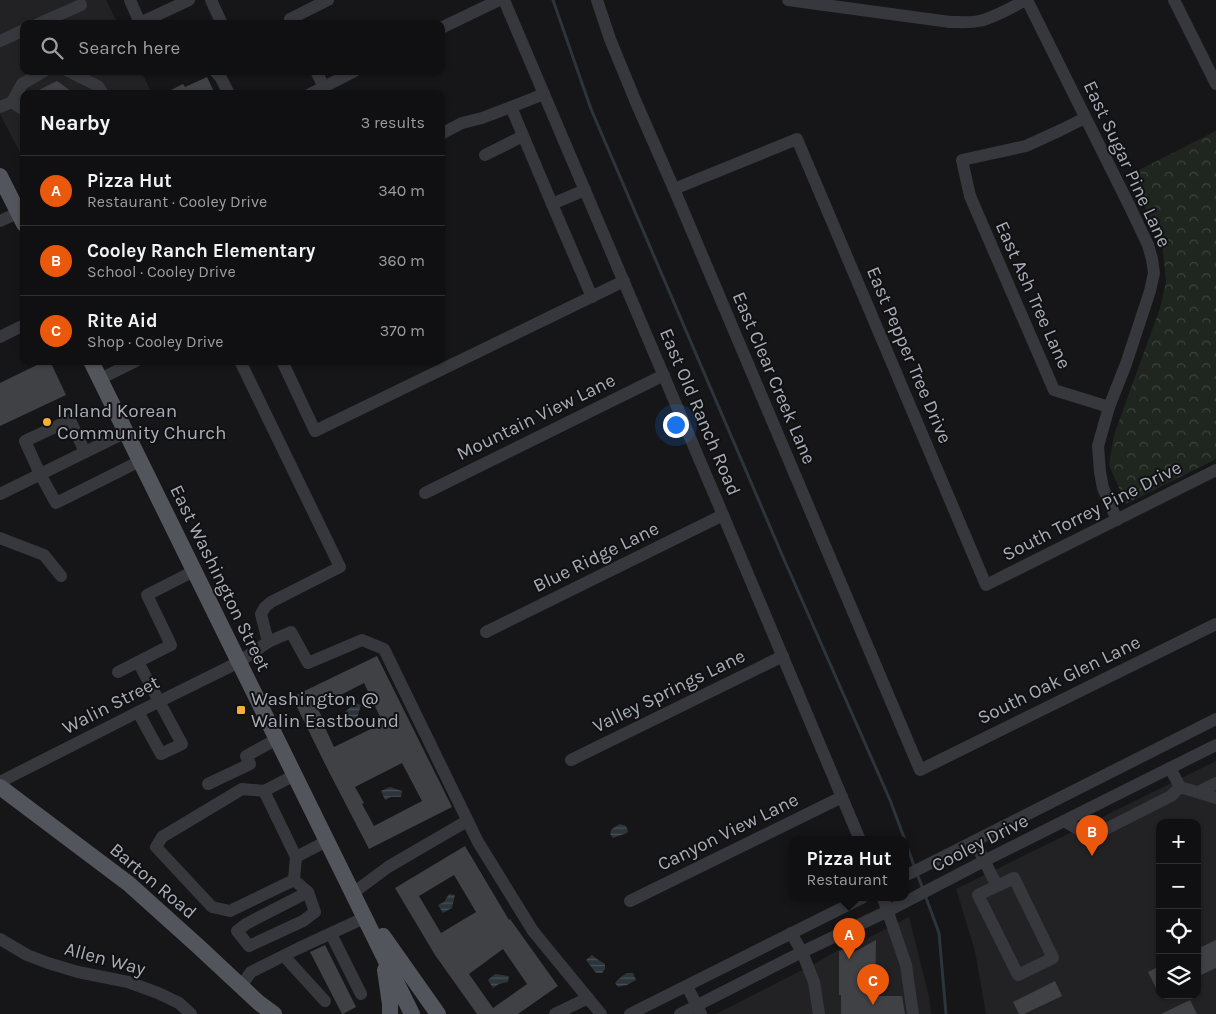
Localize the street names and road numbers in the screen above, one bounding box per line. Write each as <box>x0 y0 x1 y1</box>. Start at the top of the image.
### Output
street label: East Sugar Pine Lane <box>1079 77 1175 251</box>
street label: East Ash Tree Lane <box>991 218 1075 372</box>
street label: East Pepper Tree Drive <box>862 263 956 447</box>
street label: East Clear Creek Lane <box>728 288 820 468</box>
street label: East Old Ranch Road <box>655 325 745 499</box>
street label: Mountain View Lane <box>453 369 619 465</box>
street label: South Torrey Pine Drive <box>999 456 1185 566</box>
street label: East Washington Street <box>165 481 275 675</box>
street label: Blue Ridge Lane <box>530 517 662 597</box>
street label: South Oak Glen Lane <box>974 631 1144 729</box>
street label: Valley Springs Lane <box>589 645 749 737</box>
street label: Walin Street <box>59 671 163 739</box>
street label: Canyon View Lane <box>654 788 802 876</box>
street label: Cooley Drive <box>928 809 1032 877</box>
street label: Barton Road <box>105 838 201 924</box>
street label: Allen Way <box>62 938 148 980</box>

